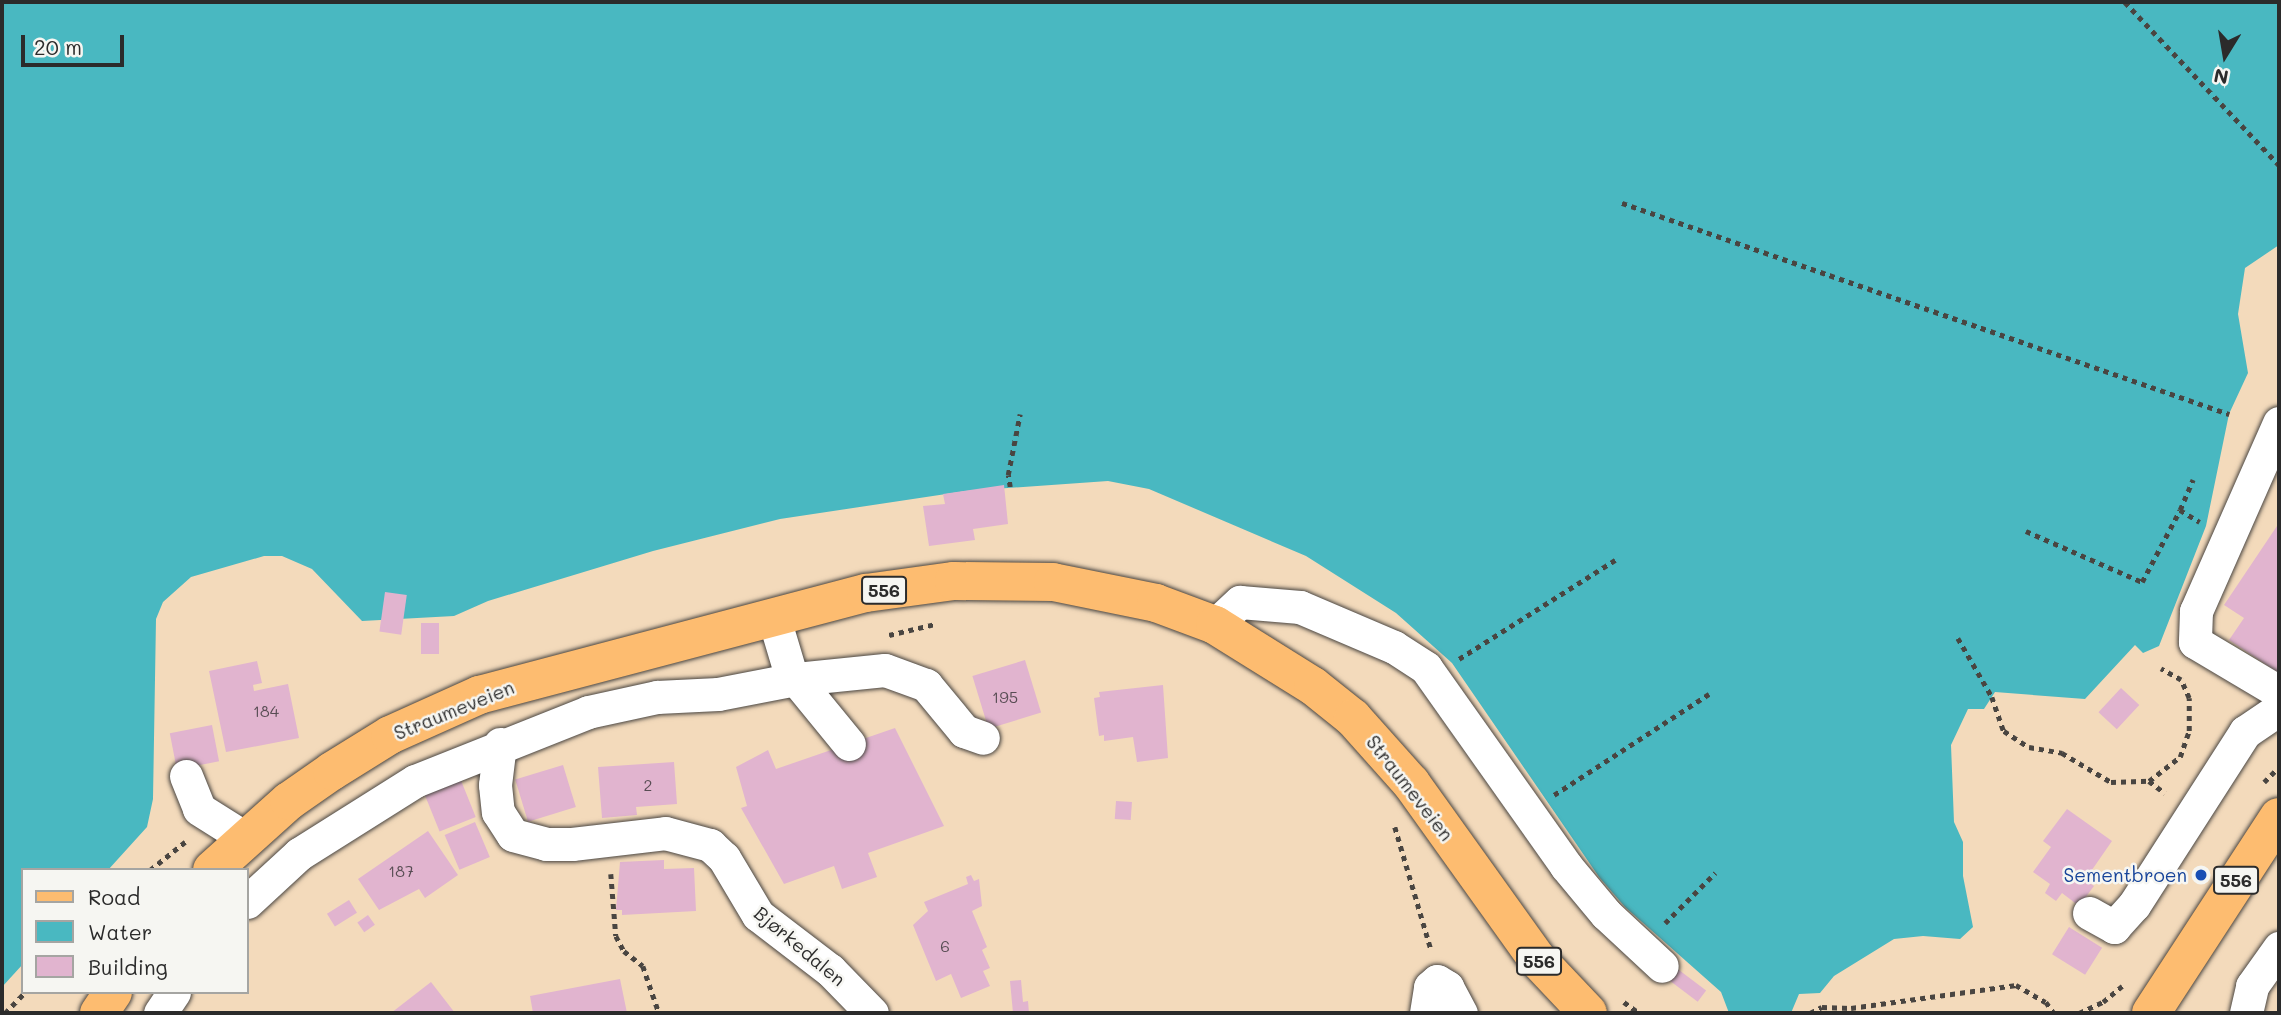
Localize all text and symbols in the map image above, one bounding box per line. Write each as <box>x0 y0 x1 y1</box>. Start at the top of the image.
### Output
scale bar <box>24 21 128 65</box>
north arrow <box>2190 21 2260 91</box>
text: 20 m <box>34 33 82 60</box>
text: N <box>2211 63 2230 91</box>
road number: 556 <box>860 576 908 604</box>
street label: Straumeveien <box>391 676 517 744</box>
house number: 195 <box>992 687 1018 707</box>
house number: 184 <box>253 701 279 721</box>
street label: Straumeveien <box>1362 731 1458 845</box>
house number: 2 <box>644 775 652 795</box>
house number: 187 <box>388 861 414 881</box>
place label: Sementbroen <box>2064 864 2187 886</box>
road number: 556 <box>2212 866 2260 894</box>
marker: Sementbroen <box>2193 867 2209 883</box>
legend <box>21 868 248 994</box>
text: Road <box>88 883 140 910</box>
street label: Bjørkedalen <box>750 901 850 991</box>
text: Water <box>88 918 152 945</box>
house number: 6 <box>940 936 950 956</box>
road number: 556 <box>1514 946 1564 976</box>
text: Building <box>88 953 168 980</box>

